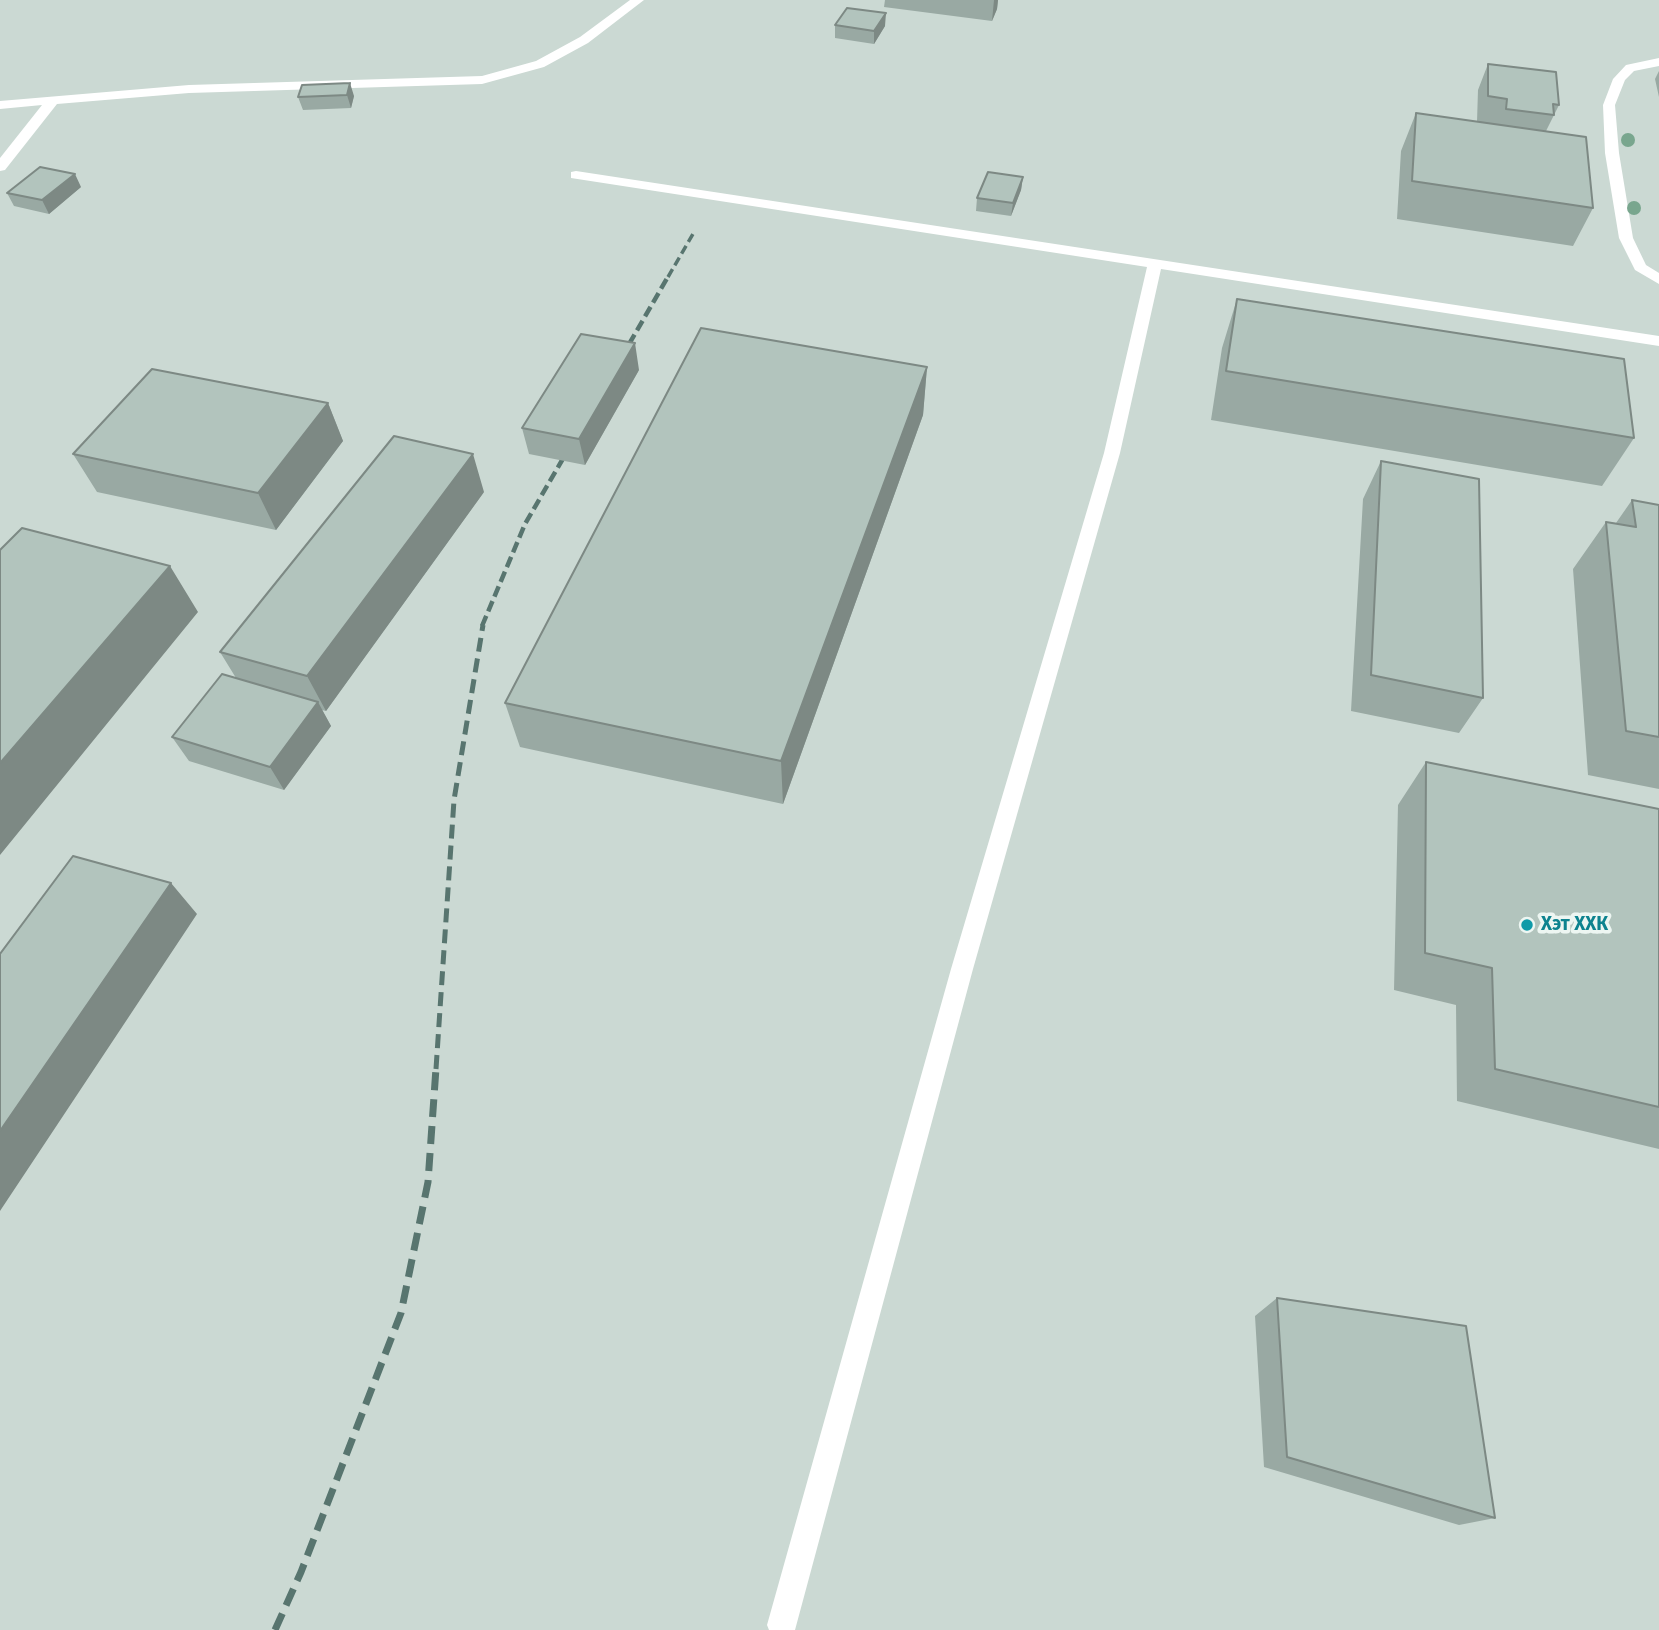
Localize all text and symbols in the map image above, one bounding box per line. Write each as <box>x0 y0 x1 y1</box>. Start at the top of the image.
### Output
place label: Хэт ХХК <box>1541 914 1608 936</box>
marker: Хэт ХХК <box>1519 917 1535 933</box>

